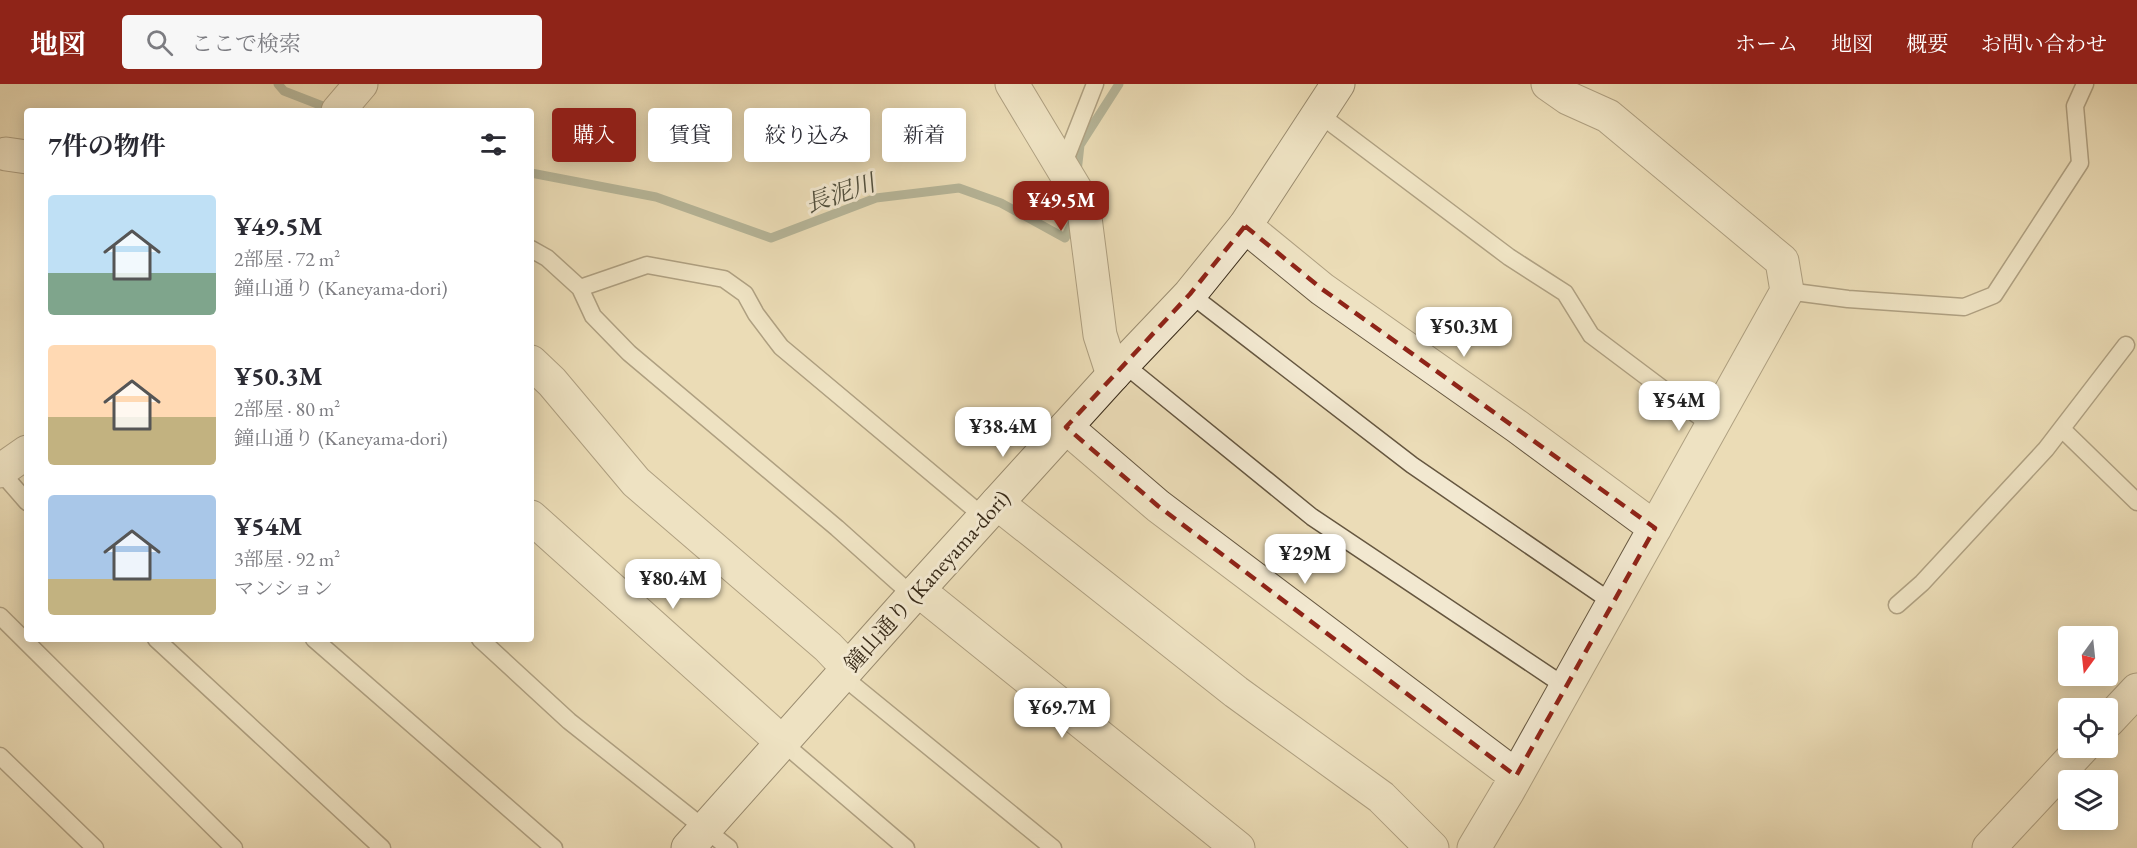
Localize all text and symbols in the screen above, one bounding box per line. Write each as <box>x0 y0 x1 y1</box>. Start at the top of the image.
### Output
search box <box>122 15 542 69</box>
text: 地図 <box>30 26 86 62</box>
icon: search <box>143 26 176 59</box>
text: ここで検索 <box>191 29 301 58</box>
text: ホーム <box>1735 30 1798 57</box>
text: 地図 <box>1831 30 1873 57</box>
text: 概要 <box>1906 30 1948 57</box>
text: お問い合わせ <box>1981 30 2107 57</box>
chip: 購入 <box>552 108 636 162</box>
chip: 賃貸 <box>648 108 732 162</box>
chip: 絞り込み <box>744 108 870 162</box>
chip: 新着 <box>882 108 966 162</box>
icon: filters <box>477 128 510 161</box>
text: 7件の物件 <box>48 129 166 163</box>
water label: 長泥川 <box>801 166 882 219</box>
pin: ¥49.5M <box>1012 181 1110 232</box>
text: ¥49.5M <box>1027 187 1095 213</box>
text: ¥49.5M <box>234 209 323 243</box>
icon: home <box>96 219 168 291</box>
text: 2部屋 · 72 m² <box>234 246 340 272</box>
text: 鐘山通り (Kaneyama-dori) <box>234 275 448 301</box>
pin: ¥50.3M <box>1415 307 1513 358</box>
text: ¥50.3M <box>1430 313 1498 339</box>
text: ¥50.3M <box>234 359 323 393</box>
icon: home <box>96 369 168 441</box>
pin: ¥54M <box>1643 381 1715 432</box>
text: ¥54M <box>1653 387 1705 413</box>
text: 2部屋 · 80 m² <box>234 396 340 422</box>
pin: ¥38.4M <box>954 407 1052 458</box>
text: ¥38.4M <box>969 413 1037 439</box>
text: 鐘山通り (Kaneyama-dori) <box>234 425 448 451</box>
street label: 鐘山通り (Kaneyama-dori) <box>838 484 1016 678</box>
text: ¥54M <box>234 509 302 543</box>
icon: home <box>96 519 168 591</box>
pin: ¥29M <box>1269 534 1341 585</box>
text: ¥29M <box>1279 540 1331 566</box>
text: 3部屋 · 92 m² <box>234 546 340 572</box>
pin: ¥80.4M <box>624 559 722 610</box>
text: ¥80.4M <box>639 565 707 591</box>
text: マンション <box>234 575 333 601</box>
north arrow <box>2058 626 2118 686</box>
map controls <box>2058 626 2118 830</box>
pin: ¥69.7M <box>1013 688 1111 739</box>
text: ¥69.7M <box>1028 694 1096 720</box>
button: locate <box>2058 698 2118 758</box>
button: layers <box>2058 770 2118 830</box>

